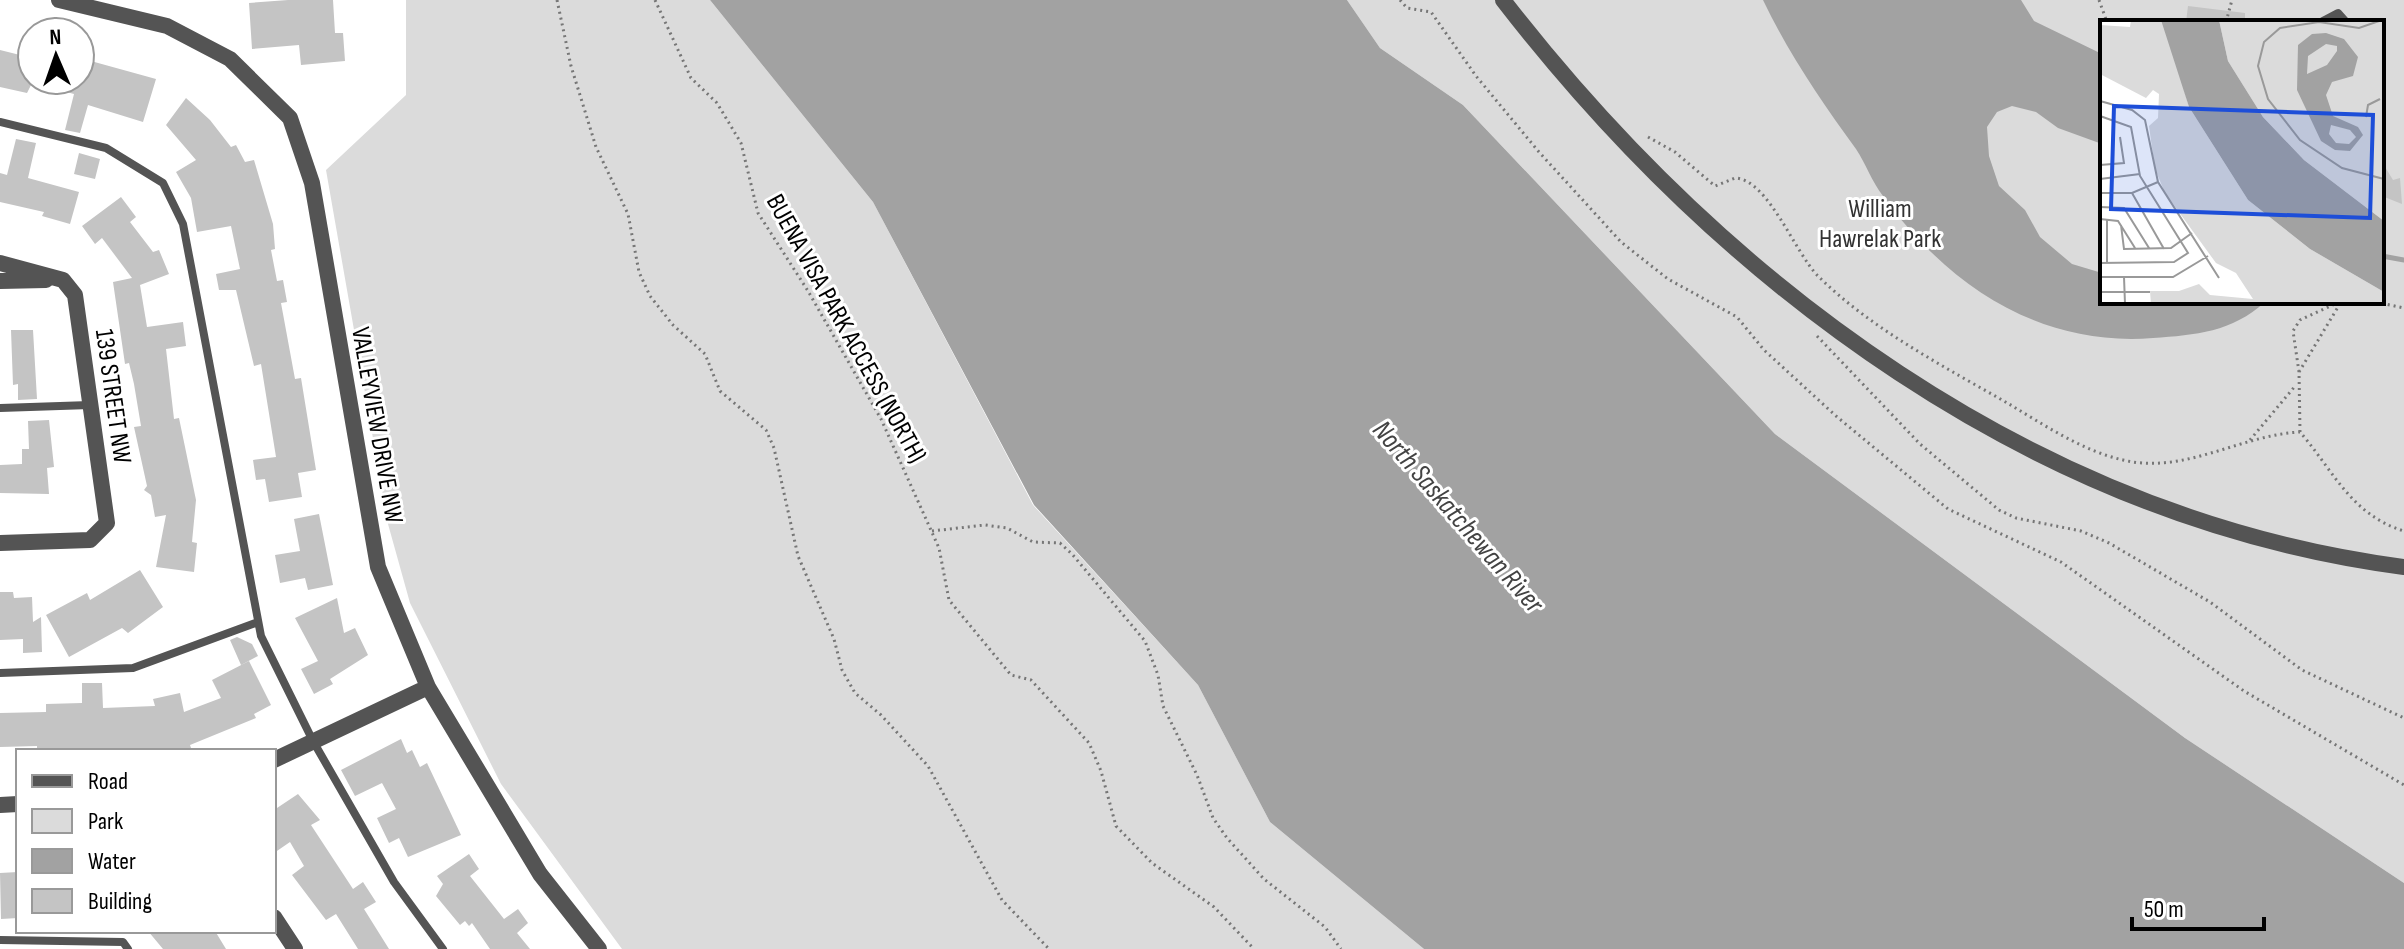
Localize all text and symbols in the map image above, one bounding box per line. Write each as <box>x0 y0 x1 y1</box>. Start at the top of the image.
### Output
north arrow <box>16 16 96 96</box>
inset map <box>2100 20 2384 304</box>
text: N <box>49 24 62 51</box>
street label: BUENA VISA PARK ACCESS (NORTH) <box>759 189 932 468</box>
park label: William Hawrelak Park <box>1819 194 1941 255</box>
street label: VALLEYVIEW DRIVE NW <box>344 325 409 526</box>
street label: 139 STREET NW <box>88 327 137 466</box>
water label: North Saskatchewan River <box>1365 414 1551 621</box>
legend <box>16 749 276 933</box>
text: Road <box>88 767 128 796</box>
text: Park <box>88 807 123 836</box>
text: Water <box>88 847 136 876</box>
scale bar <box>2132 881 2264 931</box>
text: Building <box>88 887 152 916</box>
text: 50 m <box>2144 895 2184 924</box>

